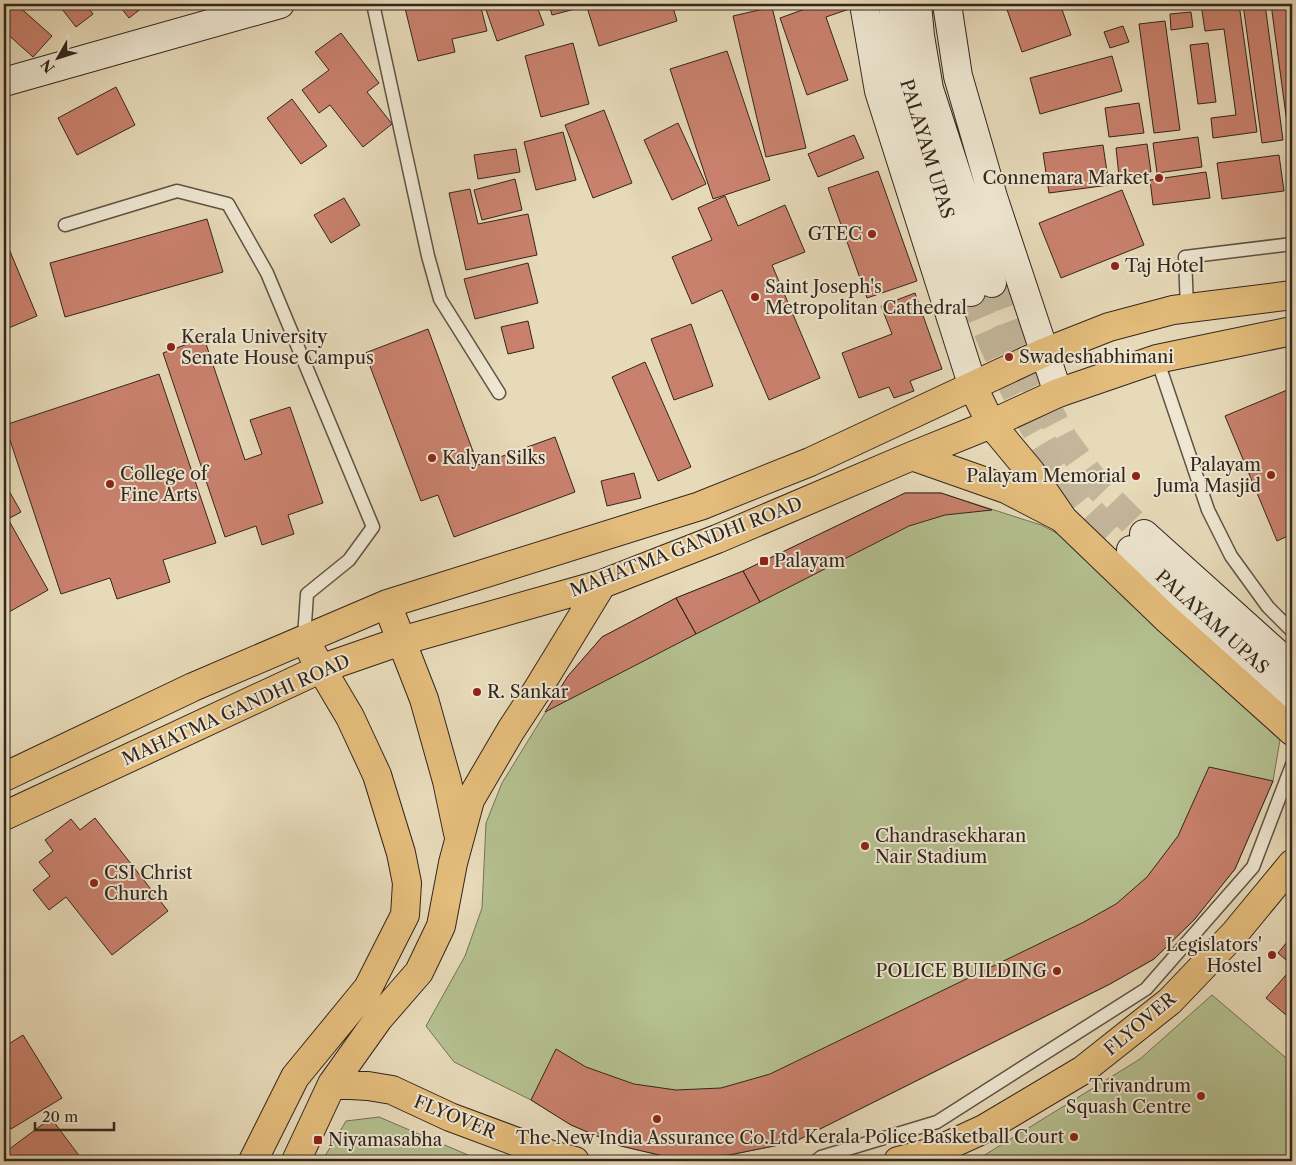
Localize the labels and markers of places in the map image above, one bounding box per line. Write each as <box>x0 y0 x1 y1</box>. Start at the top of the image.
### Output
place label: Connemara Market <box>982 167 1150 189</box>
marker: Connemara Market <box>1153 172 1165 184</box>
place label: GTEC <box>808 223 862 245</box>
marker: GTEC <box>866 228 878 240</box>
place label: Taj Hotel <box>1125 255 1204 277</box>
marker: Taj Hotel <box>1109 260 1121 272</box>
place label: Saint Joseph's Metropolitan Cathedral <box>765 276 967 319</box>
marker: Saint Joseph's Metropolitan Cathedral <box>749 291 761 303</box>
place label: Kerala University Senate House Campus <box>181 326 374 369</box>
marker: Kerala University Senate House Campus <box>165 341 177 353</box>
place label: Swadeshabhimani <box>1019 346 1174 368</box>
marker: Swadeshabhimani <box>1003 351 1015 363</box>
place label: Kalyan Silks <box>442 447 546 469</box>
marker: Kalyan Silks <box>426 452 438 464</box>
place label: Palayam Juma Masjid <box>1153 454 1261 497</box>
place label: College of Fine Arts <box>120 463 210 506</box>
place label: Palayam Memorial <box>966 465 1126 487</box>
marker: Palayam Juma Masjid <box>1265 469 1277 481</box>
marker: Palayam Memorial <box>1130 470 1142 482</box>
marker: College of Fine Arts <box>104 478 116 490</box>
place label: Palayam <box>774 550 846 572</box>
marker: Palayam <box>758 555 770 567</box>
place label: R. Sankar <box>487 681 569 703</box>
marker: R. Sankar <box>471 686 483 698</box>
place label: Chandrasekharan Nair Stadium <box>875 825 1026 868</box>
marker: Chandrasekharan Nair Stadium <box>859 840 871 852</box>
place label: CSI Christ Church <box>104 862 193 905</box>
marker: CSI Christ Church <box>88 877 100 889</box>
place label: Legislators' Hostel <box>1166 934 1262 977</box>
marker: Legislators' Hostel <box>1266 949 1278 961</box>
place label: POLICE BUILDING <box>876 960 1047 982</box>
marker: POLICE BUILDING <box>1051 965 1063 977</box>
place label: Trivandrum Squash Centre <box>1066 1075 1191 1118</box>
marker: Trivandrum Squash Centre <box>1195 1090 1207 1102</box>
marker: The New India Assurance Co.Ltd <box>651 1113 663 1125</box>
place label: Kerala Police Basketball Court <box>805 1126 1065 1148</box>
place label: The New India Assurance Co.Ltd <box>516 1127 798 1149</box>
place label: Niyamasabha <box>328 1129 443 1151</box>
marker: Kerala Police Basketball Court <box>1068 1131 1080 1143</box>
marker: Niyamasabha <box>312 1134 324 1146</box>

